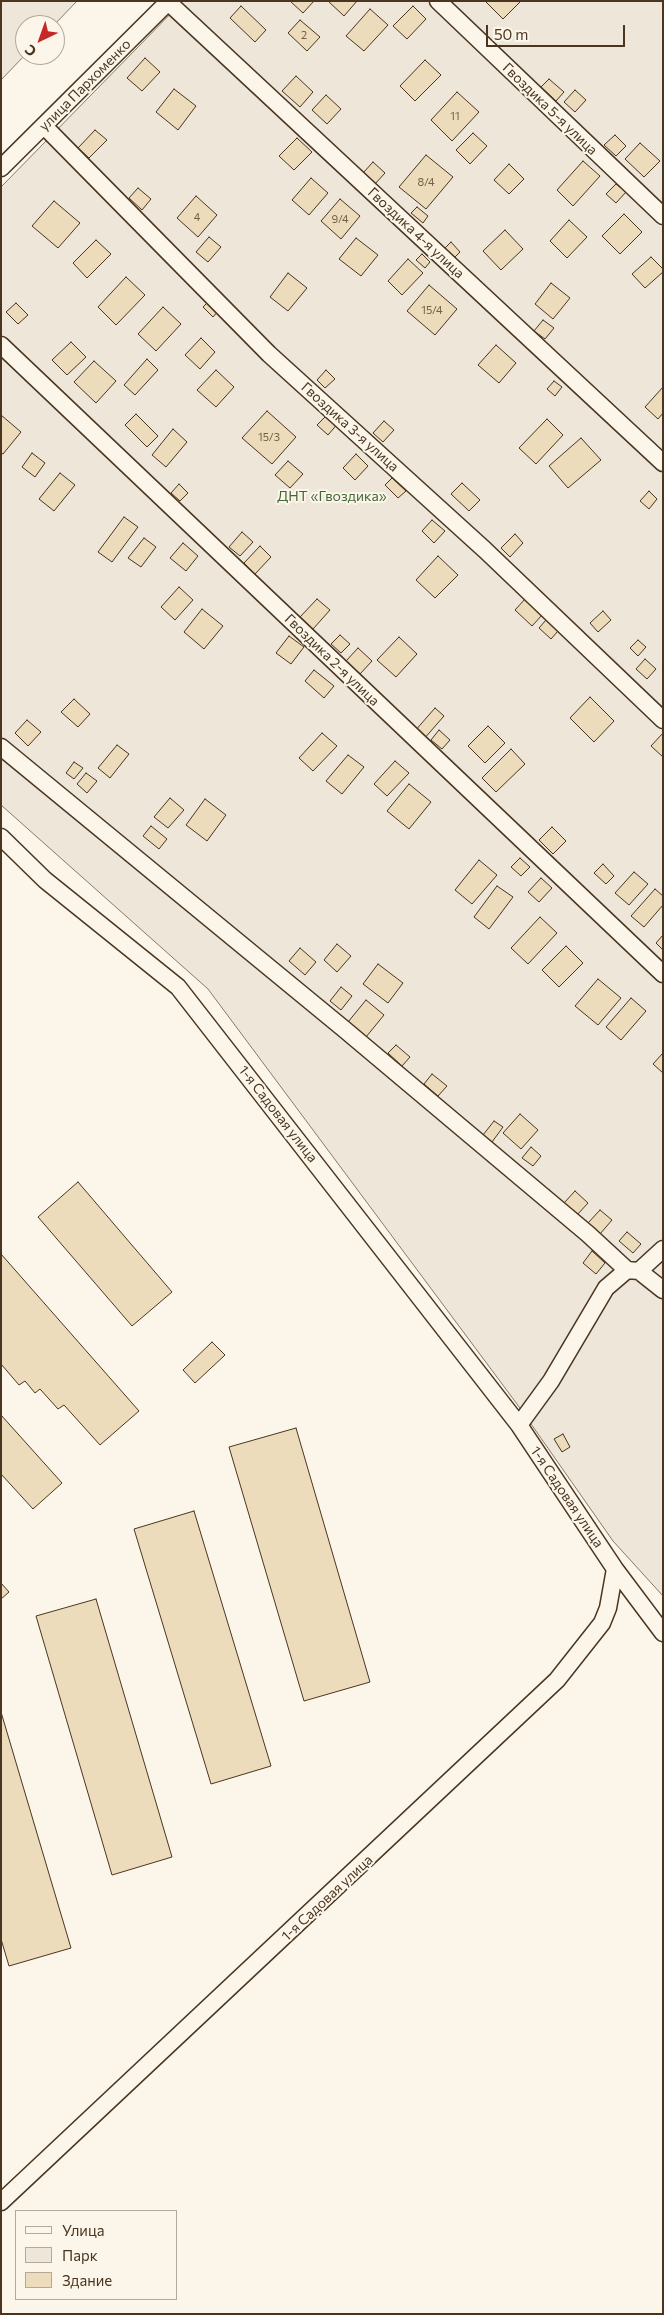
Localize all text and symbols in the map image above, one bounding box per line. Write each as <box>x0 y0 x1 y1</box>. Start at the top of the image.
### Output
north arrow <box>15 15 65 65</box>
scale bar <box>489 15 628 47</box>
text: 50 m <box>494 25 528 43</box>
house number: 2 <box>301 28 307 42</box>
street label: улица Пархоменко <box>36 36 134 134</box>
text: С <box>21 41 40 60</box>
street label: Гвоздика 5-я улица <box>499 59 601 159</box>
house number: 11 <box>450 109 460 123</box>
house number: 8/4 <box>417 175 435 189</box>
street label: Гвоздика 4-я улица <box>364 184 468 282</box>
house number: 4 <box>194 210 200 224</box>
house number: 9/4 <box>331 212 349 226</box>
house number: 15/4 <box>421 303 443 317</box>
street label: Гвоздика 3-я улица <box>298 379 402 475</box>
house number: 15/3 <box>258 430 280 444</box>
park label: ДНТ «Гвоздика» <box>277 488 387 504</box>
street label: Гвоздика 2-я улица <box>281 611 383 709</box>
street label: 1-я Садовая улица <box>235 1062 321 1166</box>
street label: 1-я Садовая улица <box>527 1443 607 1551</box>
street label: 1-я Садовая улица <box>278 1851 376 1945</box>
legend <box>15 2210 178 2300</box>
text: Улица <box>62 2221 104 2239</box>
text: Парк <box>62 2246 98 2264</box>
text: Здание <box>62 2271 112 2289</box>

